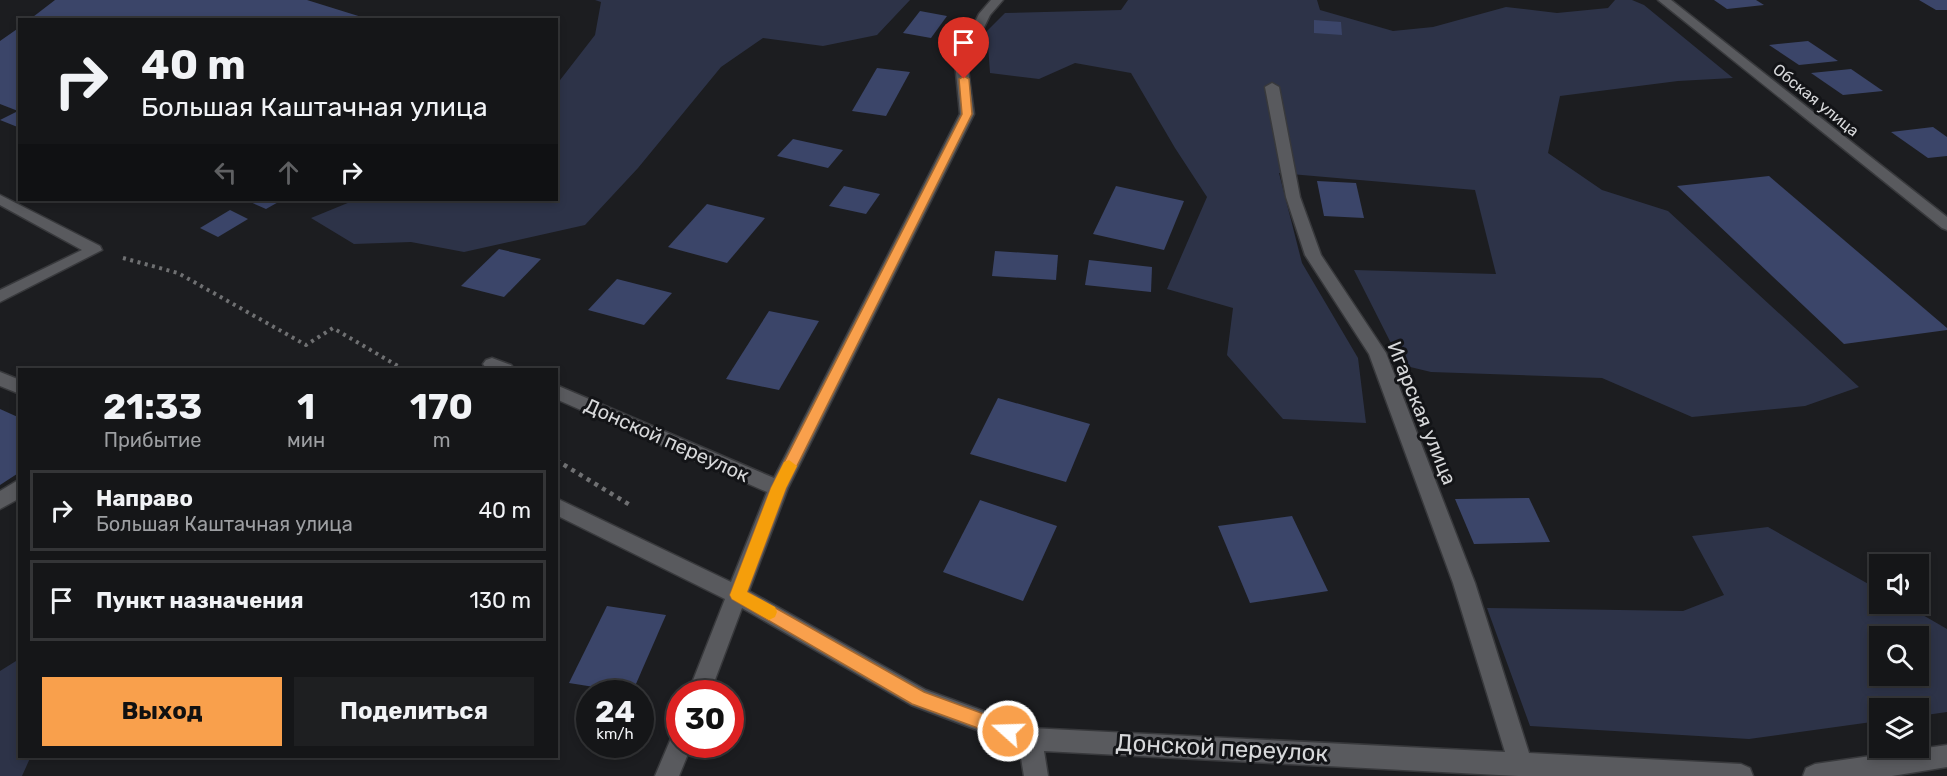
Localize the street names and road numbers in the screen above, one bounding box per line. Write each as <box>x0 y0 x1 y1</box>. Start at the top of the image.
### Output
street label: Обская улица <box>1769 60 1863 140</box>
street label: Игарская улица <box>1382 338 1462 488</box>
street label: Донской переулок <box>581 393 753 487</box>
street label: Донской переулок <box>1115 728 1329 768</box>

